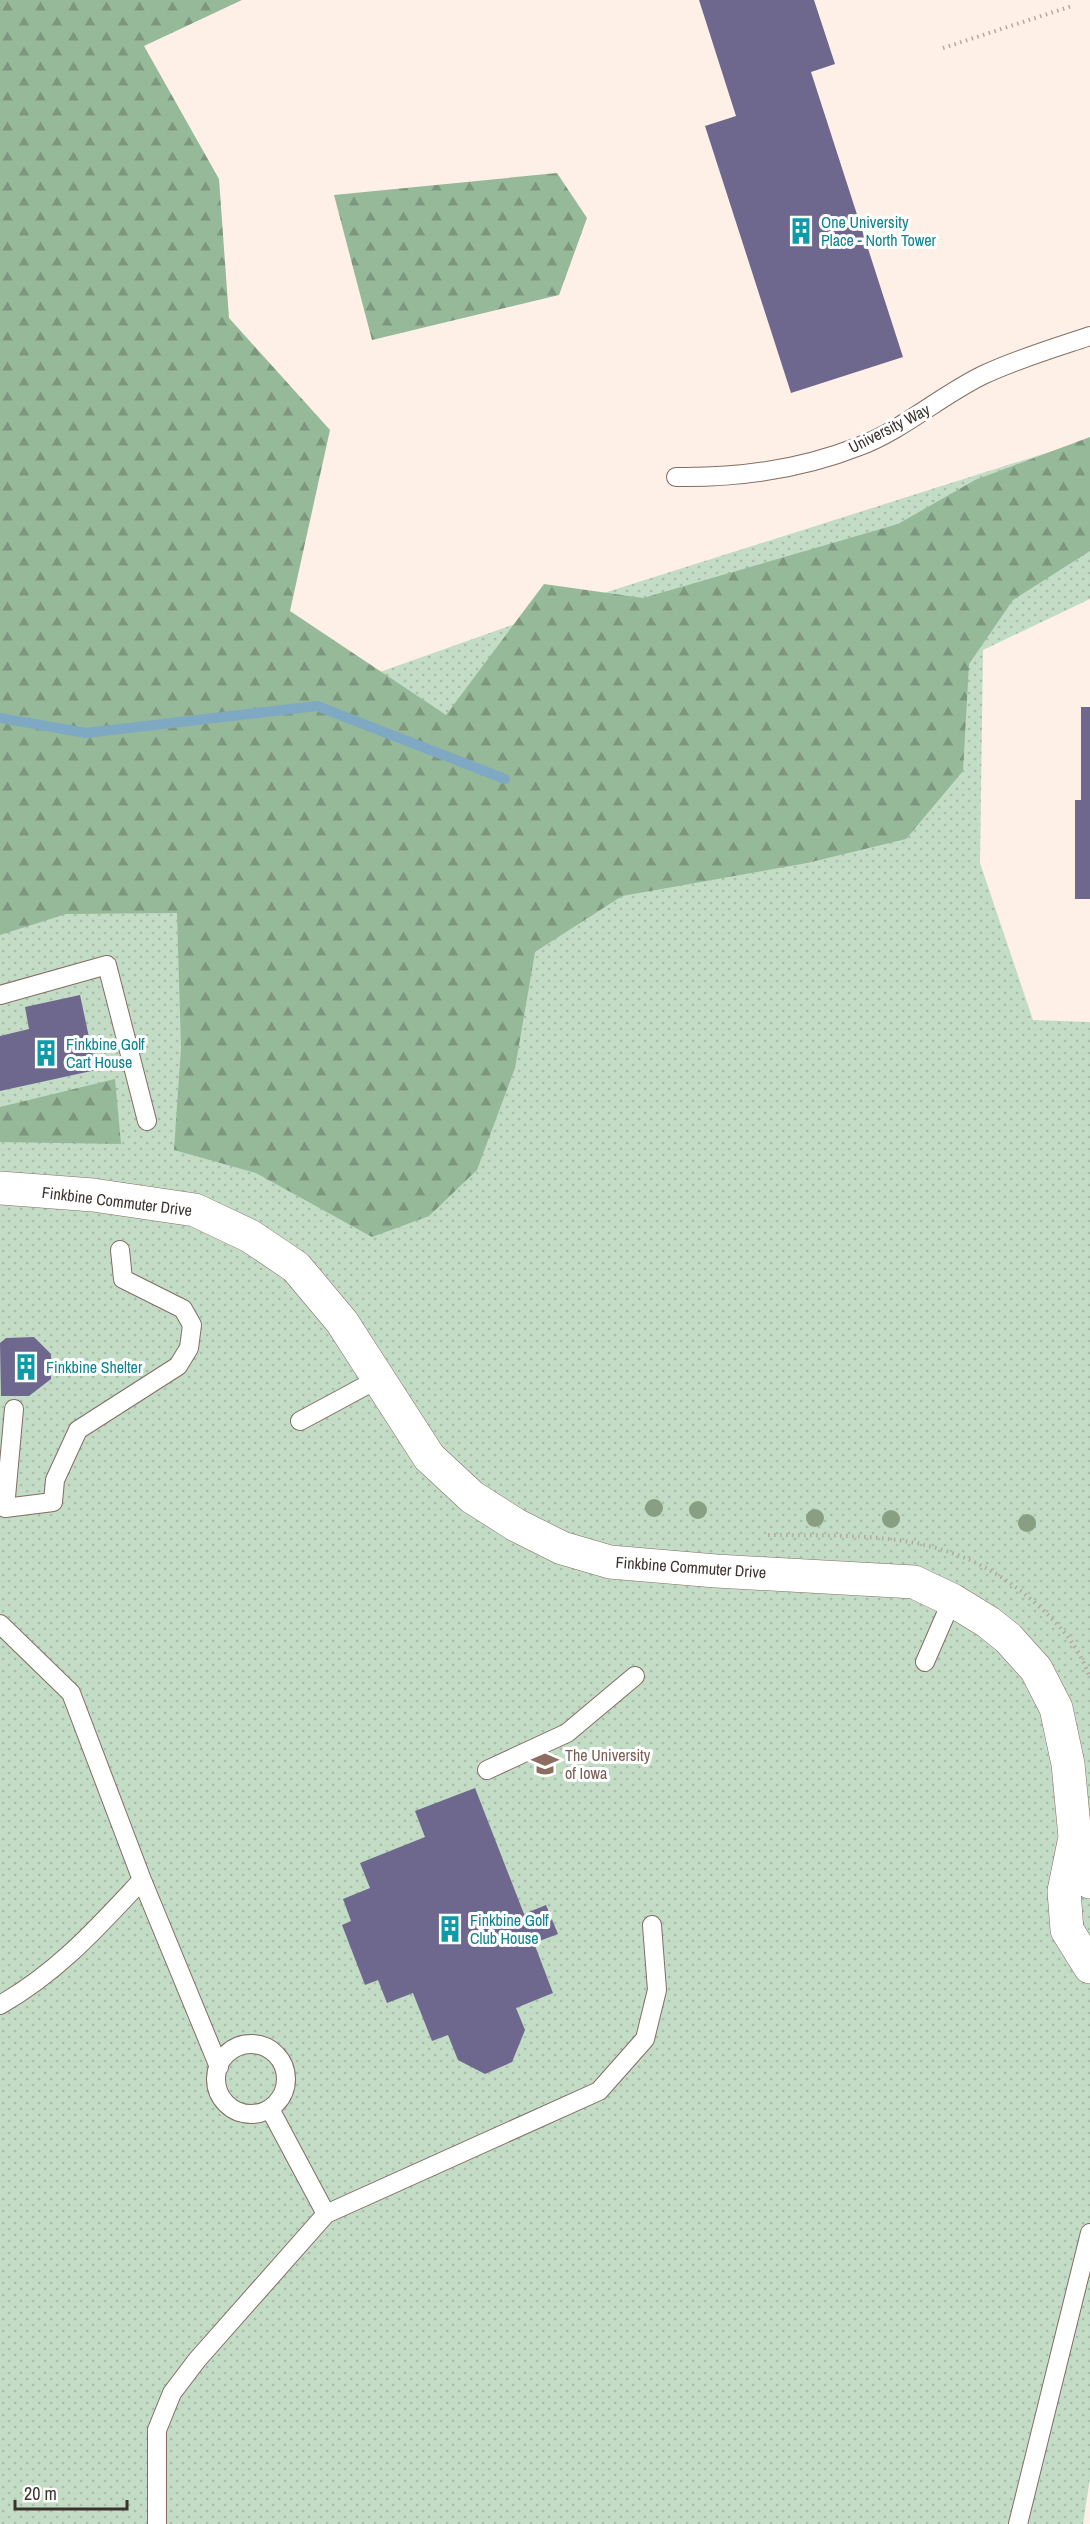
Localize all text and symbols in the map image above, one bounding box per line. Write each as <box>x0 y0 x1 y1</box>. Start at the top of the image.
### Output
place label: One University Place - North Tower <box>821 211 937 251</box>
building icon: One University Place - North Tower <box>786 216 816 246</box>
street label: University Way <box>845 398 934 458</box>
place label: Finkbine Golf Cart House <box>66 1033 145 1073</box>
building icon: Finkbine Golf Cart House <box>31 1038 61 1068</box>
street label: Finkbine Commuter Drive <box>41 1181 193 1221</box>
building icon: Finkbine Shelter <box>11 1352 41 1382</box>
place label: Finkbine Shelter <box>46 1356 143 1378</box>
street label: Finkbine Commuter Drive <box>615 1551 767 1583</box>
place label: The University of Iowa <box>565 1744 651 1784</box>
school or university icon: The University of Iowa <box>530 1749 560 1779</box>
place label: Finkbine Golf Club House <box>470 1909 549 1949</box>
building icon: Finkbine Golf Club House <box>435 1914 465 1944</box>
scale bar <box>15 2473 128 2511</box>
text: 20 m <box>24 2481 57 2506</box>

